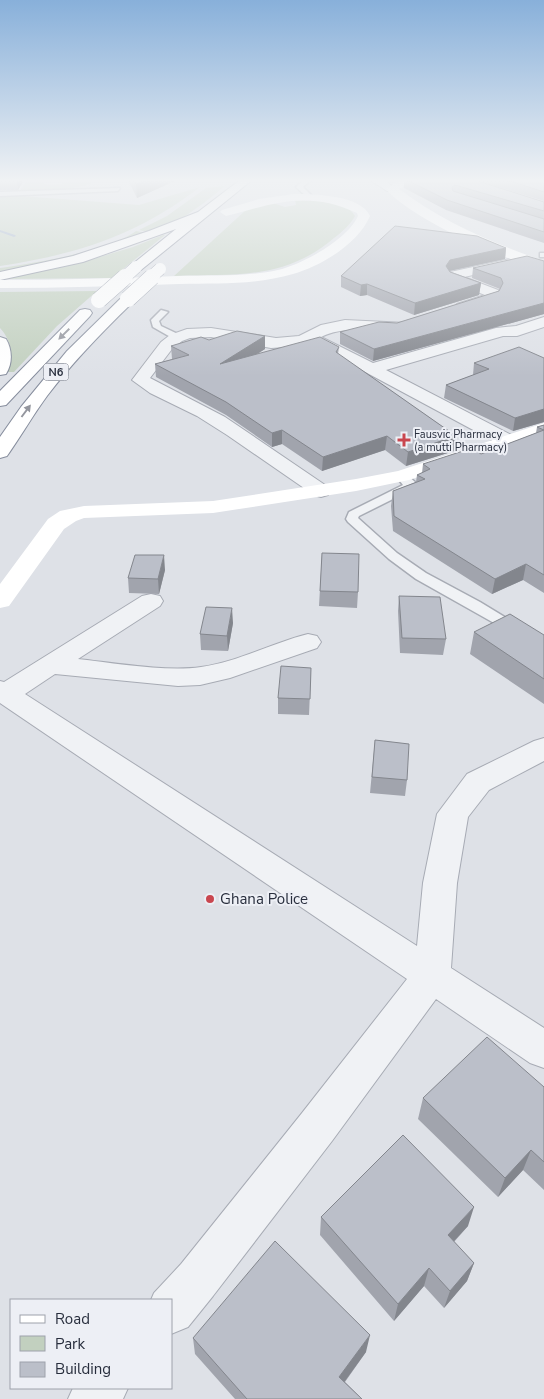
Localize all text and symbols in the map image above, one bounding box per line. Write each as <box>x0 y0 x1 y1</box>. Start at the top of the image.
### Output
one-way arrow <box>58 328 70 340</box>
road number: N6 <box>44 364 68 381</box>
one-way arrow <box>21 404 31 418</box>
place label: Fausvic Pharmacy (a mutti Pharmacy) <box>414 427 507 455</box>
marker: Fausvic Pharmacy (a mutti Pharmacy) <box>398 434 410 446</box>
place label: Ghana Police <box>220 889 308 909</box>
marker: Ghana Police <box>204 893 216 905</box>
legend <box>10 1299 172 1389</box>
text: Road <box>55 1309 90 1329</box>
text: Park <box>55 1334 85 1354</box>
text: Building <box>55 1359 111 1379</box>

